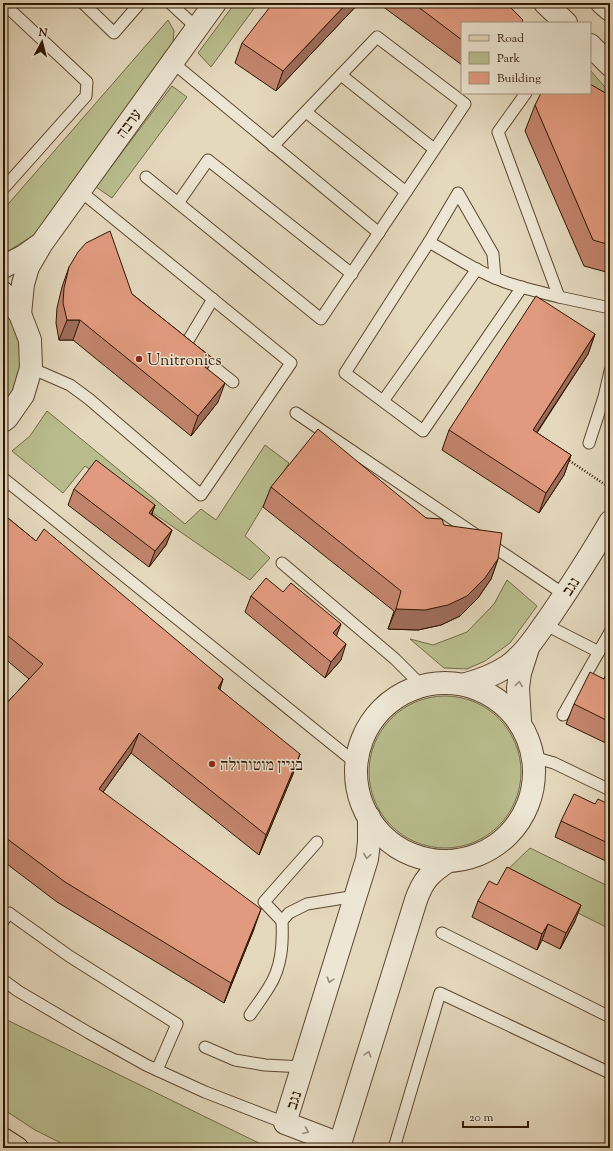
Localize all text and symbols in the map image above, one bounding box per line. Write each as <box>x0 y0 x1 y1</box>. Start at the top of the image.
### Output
north arrow <box>22 22 62 62</box>
legend <box>461 22 591 94</box>
text: N <box>37 24 49 42</box>
text: Road <box>497 30 524 48</box>
text: Park <box>497 50 520 68</box>
text: Building <box>497 70 541 88</box>
street label: ערבה <box>111 105 149 144</box>
place label: Unitronics <box>147 350 222 373</box>
marker: Unitronics <box>134 354 144 364</box>
street label: נגב <box>557 573 587 601</box>
one-way arrow <box>514 681 523 687</box>
place label: בניין מוטורולה <box>220 755 303 778</box>
marker: בניין מוטורולה <box>207 759 217 769</box>
one-way arrow <box>363 853 372 859</box>
one-way arrow <box>326 977 335 984</box>
one-way arrow <box>363 1051 372 1058</box>
street label: נגב <box>282 1089 309 1113</box>
scale bar <box>463 1103 528 1129</box>
text: 20 m <box>469 1109 494 1127</box>
one-way arrow <box>303 1127 310 1135</box>

